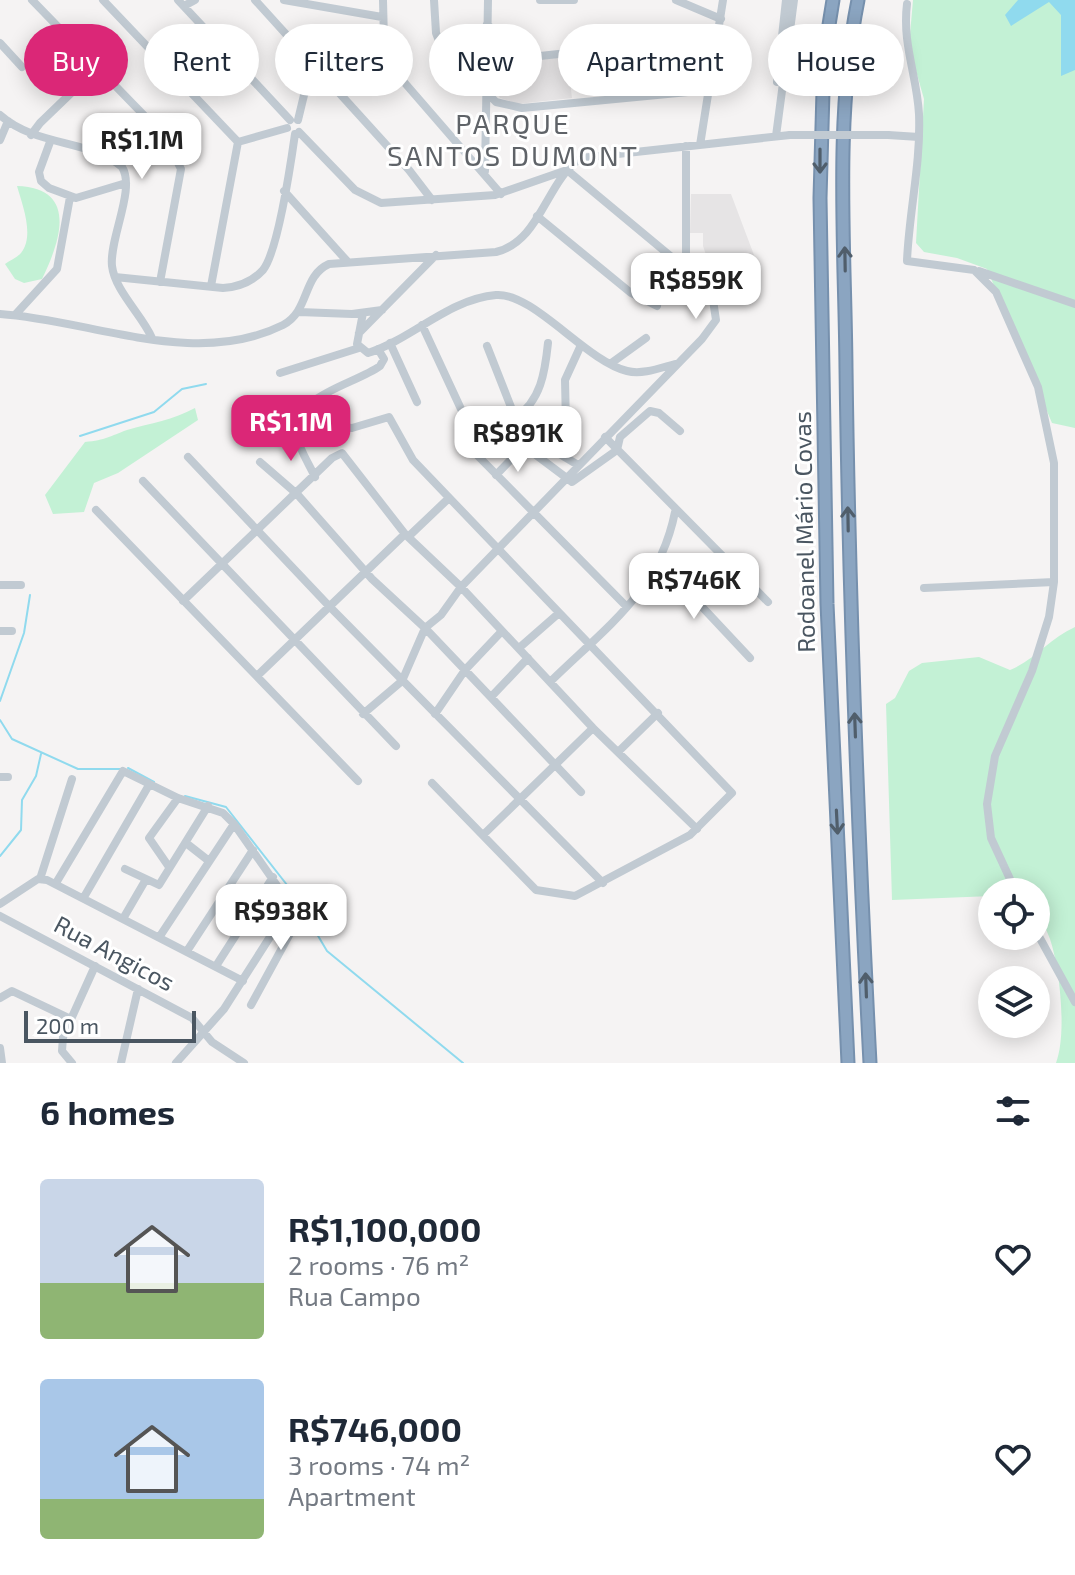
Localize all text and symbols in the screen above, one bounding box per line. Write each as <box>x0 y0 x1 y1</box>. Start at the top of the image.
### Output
chip: Buy <box>24 24 128 96</box>
chip: Rent <box>144 24 259 96</box>
chip: Filters <box>275 24 413 96</box>
chip: New <box>429 24 542 96</box>
chip: Apartment <box>558 24 752 96</box>
chip: House <box>768 24 904 96</box>
district label: PARQUE SANTOS DUMONT <box>387 106 639 172</box>
pin: R$1.1M <box>77 113 207 181</box>
text: R$1.1M <box>100 123 184 154</box>
one-way arrow <box>812 147 828 174</box>
one-way arrow <box>837 246 853 273</box>
pin: R$859K <box>631 253 761 321</box>
text: R$859K <box>649 263 743 294</box>
pin: R$1.1M <box>226 395 356 463</box>
text: R$1.1M <box>249 405 333 436</box>
pin: R$891K <box>453 406 583 474</box>
street label: Rodoanel Mário Covas <box>787 411 820 653</box>
text: R$891K <box>472 416 564 447</box>
one-way arrow <box>840 506 856 533</box>
pin: R$746K <box>629 553 759 621</box>
text: R$746K <box>647 563 741 594</box>
one-way arrow <box>847 712 862 739</box>
one-way arrow <box>830 808 845 835</box>
map controls <box>978 878 1050 1038</box>
button: locate <box>978 878 1050 950</box>
pin: R$938K <box>216 884 346 952</box>
text: R$938K <box>234 894 328 925</box>
street label: Rua Angicos <box>50 909 180 996</box>
button: layers <box>978 966 1050 1038</box>
one-way arrow <box>858 972 873 999</box>
scale bar <box>24 1007 196 1043</box>
text: 200 m <box>36 1012 99 1038</box>
icon: filters <box>991 1089 1035 1133</box>
text: 6 homes <box>40 1091 175 1132</box>
text: R$1,100,000 <box>288 1208 481 1249</box>
icon: home <box>104 1211 200 1307</box>
icon: heart <box>991 1237 1035 1281</box>
text: 2 rooms · 76 m² <box>288 1249 469 1280</box>
text: Rua Campo <box>288 1280 421 1311</box>
text: R$746,000 <box>288 1408 462 1449</box>
icon: home <box>104 1411 200 1507</box>
icon: heart <box>991 1437 1035 1481</box>
text: 3 rooms · 74 m² <box>288 1449 470 1480</box>
text: Apartment <box>288 1480 416 1511</box>

